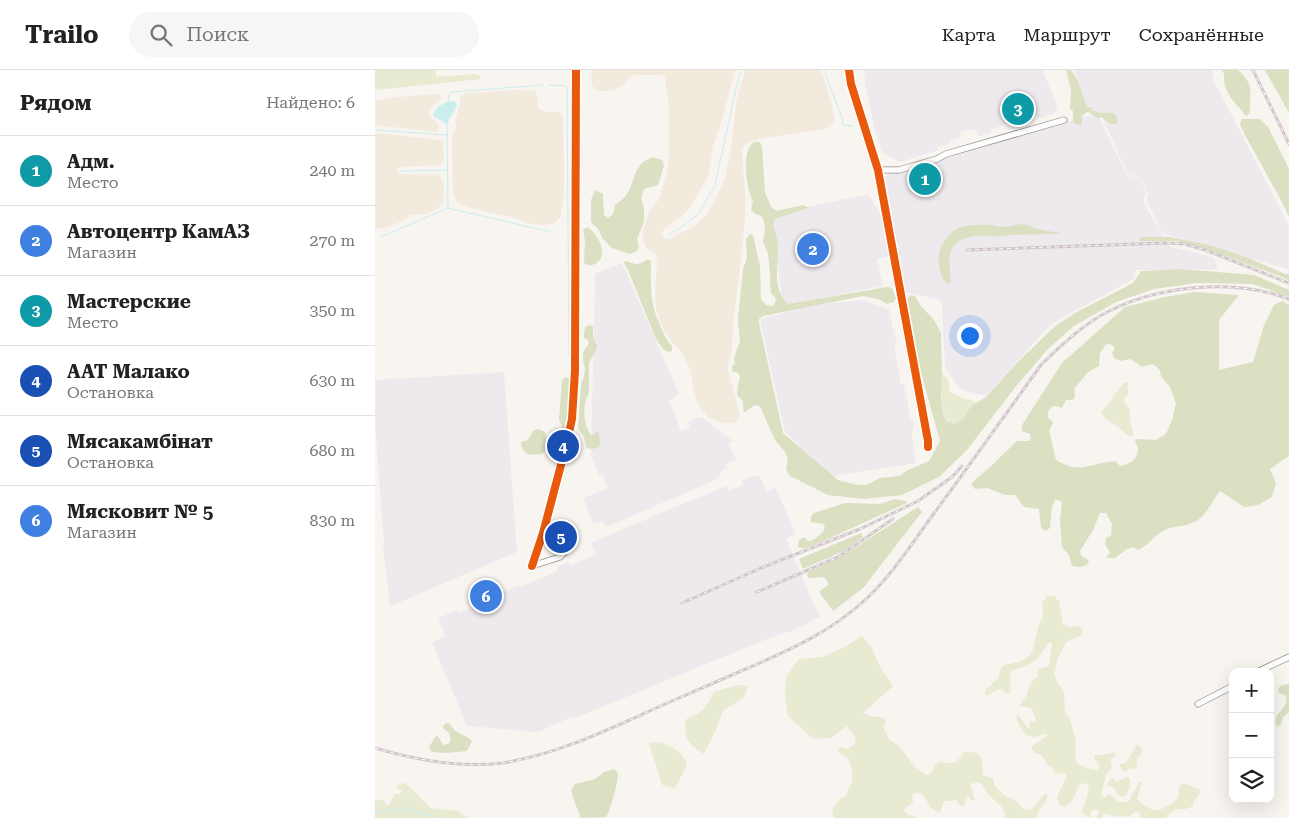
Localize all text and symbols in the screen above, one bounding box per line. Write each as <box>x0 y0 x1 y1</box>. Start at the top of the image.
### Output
search box <box>129 12 479 57</box>
text: Trailo <box>25 21 99 49</box>
icon: search <box>147 21 175 49</box>
text: Поиск <box>187 23 249 46</box>
text: Карта <box>942 24 996 45</box>
text: Маршрут <box>1024 24 1111 45</box>
text: Сохранённые <box>1139 24 1264 45</box>
pin: 3 <box>1002 90 1034 128</box>
text: Рядом <box>20 91 92 115</box>
text: Найдено: 6 <box>266 93 355 112</box>
text: Адм. <box>67 150 115 173</box>
pin: 1 <box>909 160 941 198</box>
text: 1 <box>32 161 40 180</box>
text: 240 m <box>309 161 355 180</box>
text: Место <box>67 173 119 192</box>
text: Автоцентр КамАЗ <box>67 220 250 243</box>
pin: 2 <box>797 230 829 268</box>
text: 2 <box>32 231 40 250</box>
text: 270 m <box>309 231 355 250</box>
text: Магазин <box>67 243 137 262</box>
text: Мастерские <box>67 290 191 313</box>
text: 3 <box>32 301 40 320</box>
text: 350 m <box>309 301 355 320</box>
text: Место <box>67 313 119 332</box>
your location <box>957 323 983 349</box>
text: ААТ Малако <box>67 360 190 383</box>
text: 4 <box>32 371 40 390</box>
text: 630 m <box>309 371 355 390</box>
text: Остановка <box>67 383 154 402</box>
pin: 4 <box>547 427 579 465</box>
text: Мясакамбінат <box>67 430 213 453</box>
text: 5 <box>32 441 40 460</box>
text: 680 m <box>309 441 355 460</box>
text: Остановка <box>67 453 154 472</box>
text: Мясковит № 5 <box>67 500 213 523</box>
text: 6 <box>32 511 40 530</box>
text: 830 m <box>309 511 355 530</box>
pin: 5 <box>545 518 577 556</box>
text: Магазин <box>67 523 137 542</box>
pin: 6 <box>470 577 502 615</box>
map controls <box>1229 668 1274 803</box>
button: + <box>1229 668 1274 713</box>
button: − <box>1229 713 1274 758</box>
button: layers <box>1229 758 1274 803</box>

